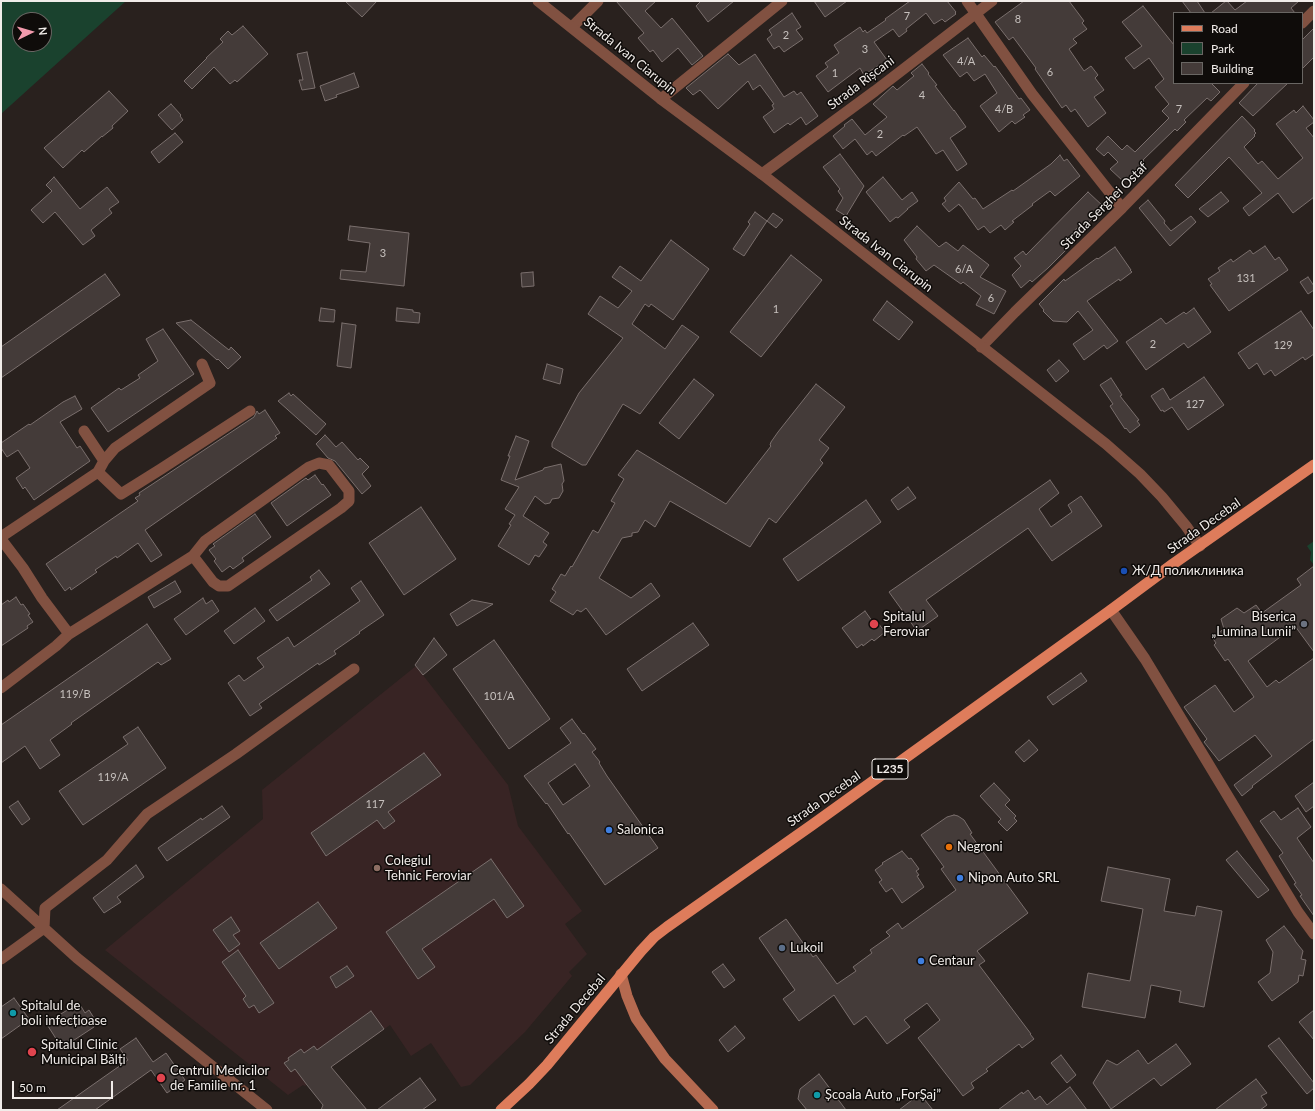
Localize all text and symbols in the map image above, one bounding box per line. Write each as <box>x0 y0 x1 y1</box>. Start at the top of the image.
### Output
house number: 7 <box>904 9 910 23</box>
north arrow <box>12 12 52 52</box>
house number: 8 <box>1015 12 1021 26</box>
legend <box>1173 12 1303 84</box>
street label: Strada Ivan Ciarupin <box>581 14 679 98</box>
text: Road <box>1211 21 1238 36</box>
text: N <box>37 26 50 36</box>
house number: 2 <box>783 28 789 42</box>
text: Park <box>1211 41 1234 56</box>
house number: 3 <box>862 42 868 56</box>
street label: Strada Rîșcani <box>825 53 897 113</box>
house number: 4/A <box>957 54 975 68</box>
text: Building <box>1211 61 1254 76</box>
house number: 6 <box>1047 65 1053 79</box>
house number: 1 <box>832 66 838 80</box>
house number: 4 <box>919 88 925 102</box>
house number: 4/B <box>995 102 1013 116</box>
house number: 7 <box>1176 102 1182 116</box>
house number: 2 <box>877 127 883 141</box>
street label: Strada Serghei Ostaf <box>1057 159 1151 253</box>
street label: Strada Ivan Ciarupin <box>836 213 936 295</box>
house number: 3 <box>380 246 386 260</box>
house number: 6/A <box>955 262 973 276</box>
house number: 131 <box>1236 271 1256 285</box>
house number: 6 <box>988 291 994 305</box>
house number: 1 <box>773 302 779 316</box>
house number: 2 <box>1150 337 1156 351</box>
house number: 129 <box>1273 338 1293 352</box>
house number: 127 <box>1185 397 1205 411</box>
street label: Strada Decebal <box>1164 495 1244 557</box>
place label: Ж/Д поликлиника <box>1132 563 1244 579</box>
marker: Ж/Д поликлиника <box>1119 566 1129 576</box>
place label: Spitalul Feroviar <box>883 609 929 640</box>
place label: Biserica „Lumina Lumii” <box>1212 609 1296 640</box>
marker: Spitalul Feroviar <box>868 618 880 630</box>
marker: Biserica „Lumina Lumii” <box>1299 619 1309 629</box>
house number: 119/B <box>59 687 91 701</box>
house number: 101/A <box>484 689 514 703</box>
road number: L235 <box>872 759 908 779</box>
street label: Strada Decebal <box>784 768 864 830</box>
house number: 119/A <box>98 770 128 784</box>
house number: 117 <box>365 797 385 811</box>
place label: Salonica <box>617 822 664 838</box>
marker: Salonica <box>604 825 614 835</box>
place label: Negroni <box>957 839 1003 855</box>
marker: Negroni <box>944 842 954 852</box>
place label: Colegiul Tehnic Feroviar <box>385 853 471 884</box>
marker: Colegiul Tehnic Feroviar <box>372 863 382 873</box>
place label: Nipon Auto SRL <box>968 870 1059 886</box>
marker: Nipon Auto SRL <box>955 873 965 883</box>
place label: Lukoil <box>790 940 823 956</box>
marker: Lukoil <box>777 943 787 953</box>
place label: Centaur <box>929 953 975 969</box>
marker: Centaur <box>916 956 926 966</box>
street label: Strada Decebal <box>541 971 609 1047</box>
place label: Spitalul de boli infecțioase <box>21 998 107 1029</box>
marker: Spitalul de boli infecțioase <box>8 1008 18 1018</box>
place label: Spitalul Clinic Municipal Bălți <box>41 1037 126 1068</box>
marker: Spitalul Clinic Municipal Bălți <box>26 1046 38 1058</box>
place label: Centrul Medicilor de Familie nr. 1 <box>170 1063 269 1094</box>
marker: Centrul Medicilor de Familie nr. 1 <box>155 1072 167 1084</box>
scale bar <box>14 1073 115 1099</box>
text: 50 m <box>19 1080 46 1095</box>
place label: Școala Auto „ForȘaj” <box>825 1087 941 1103</box>
marker: Școala Auto „ForȘaj” <box>812 1090 822 1100</box>

